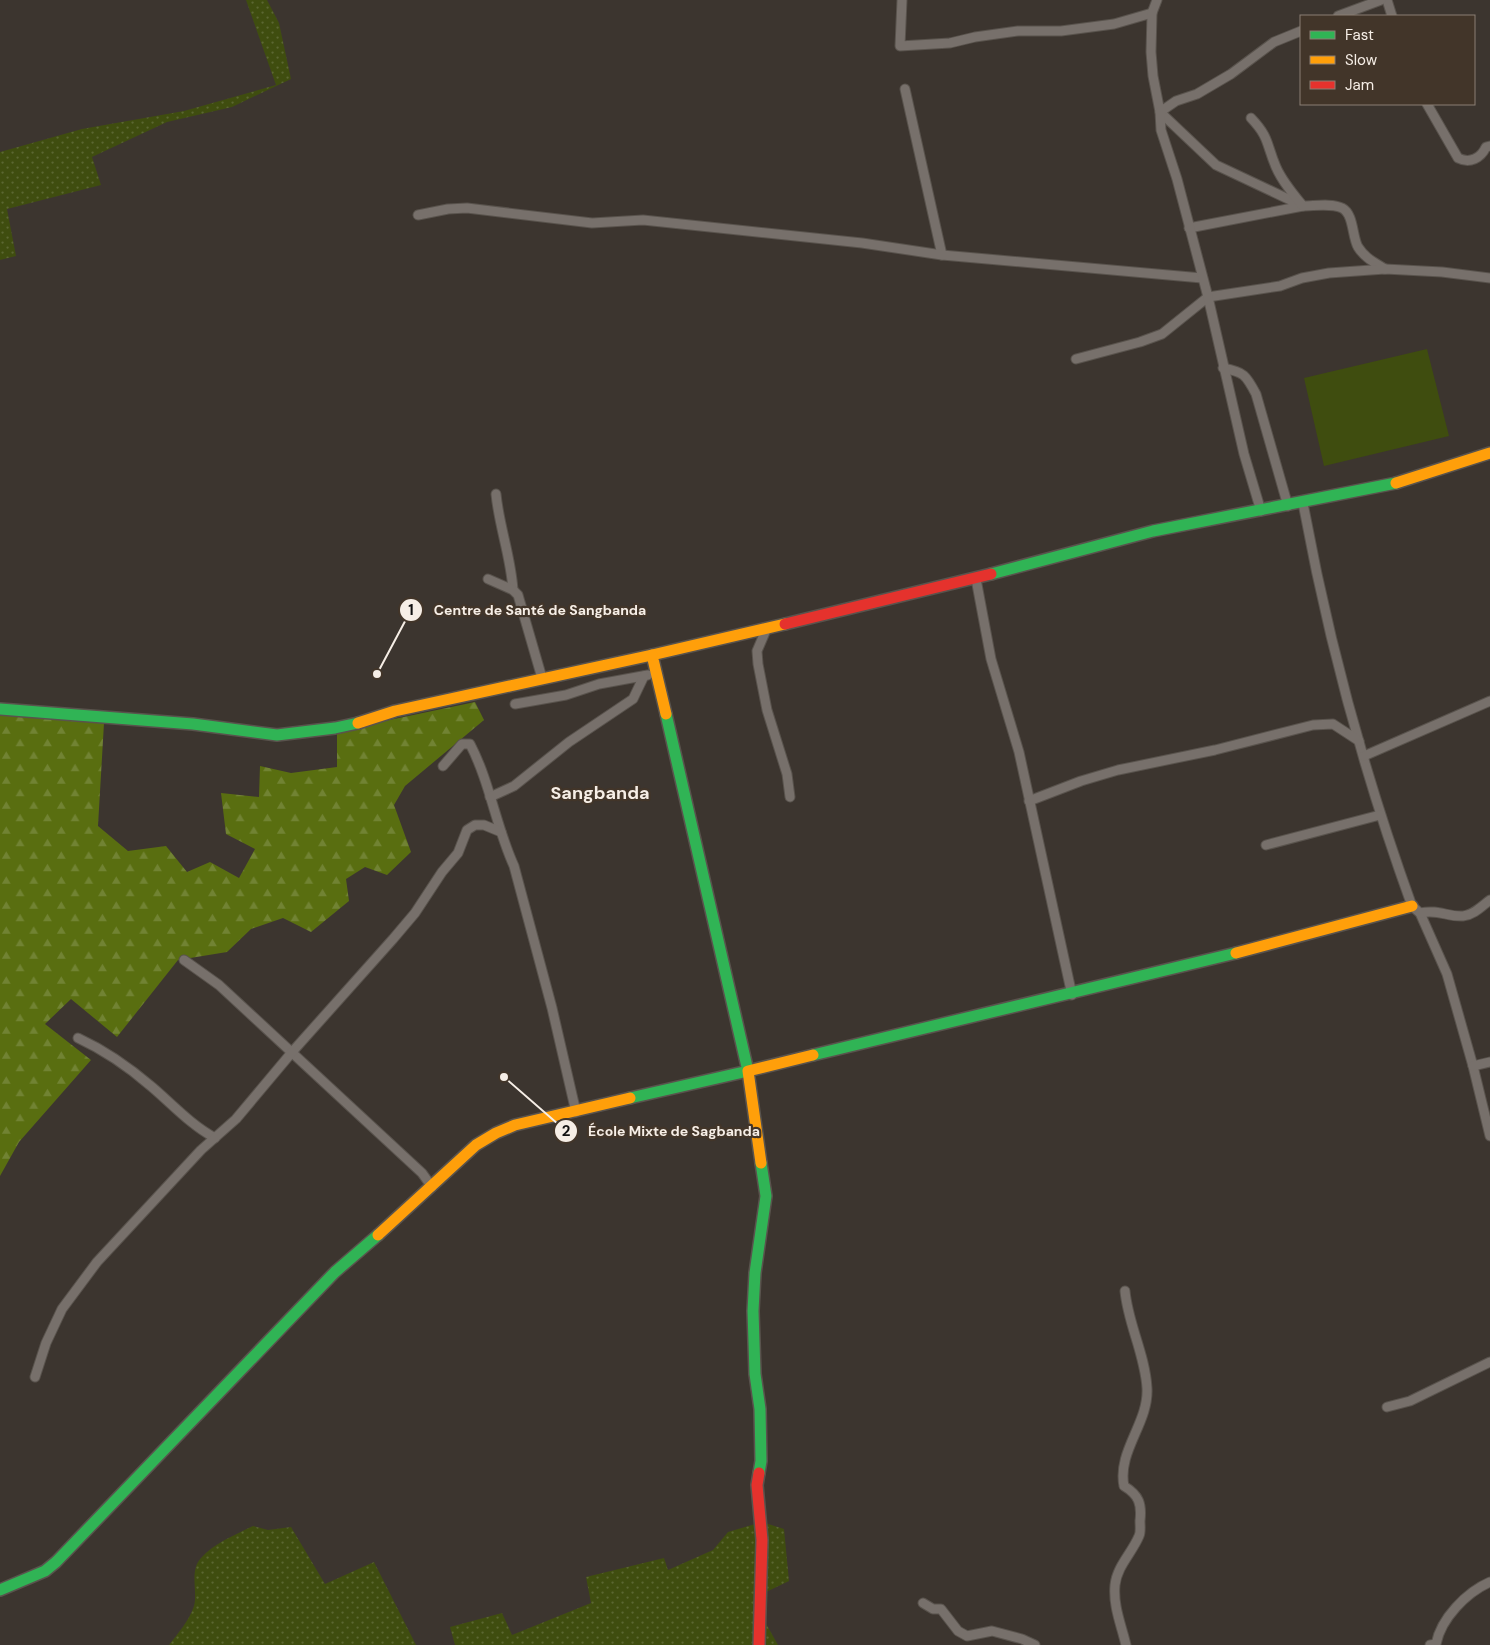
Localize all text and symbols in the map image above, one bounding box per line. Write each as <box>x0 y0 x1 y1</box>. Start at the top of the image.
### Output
legend <box>1300 15 1475 105</box>
text: Fast <box>1345 25 1374 45</box>
text: Slow <box>1345 50 1378 70</box>
text: Jam <box>1345 75 1374 95</box>
callout: Centre de Santé de Sangbanda <box>399 595 656 624</box>
text: 1 <box>408 600 414 620</box>
text: Centre de Santé de Sangbanda <box>434 601 646 619</box>
district label: Sangbanda <box>550 781 650 805</box>
callout: École Mixte de Sagbanda <box>553 1117 770 1146</box>
text: 2 <box>562 1121 571 1141</box>
text: École Mixte de Sagbanda <box>588 1122 760 1140</box>

